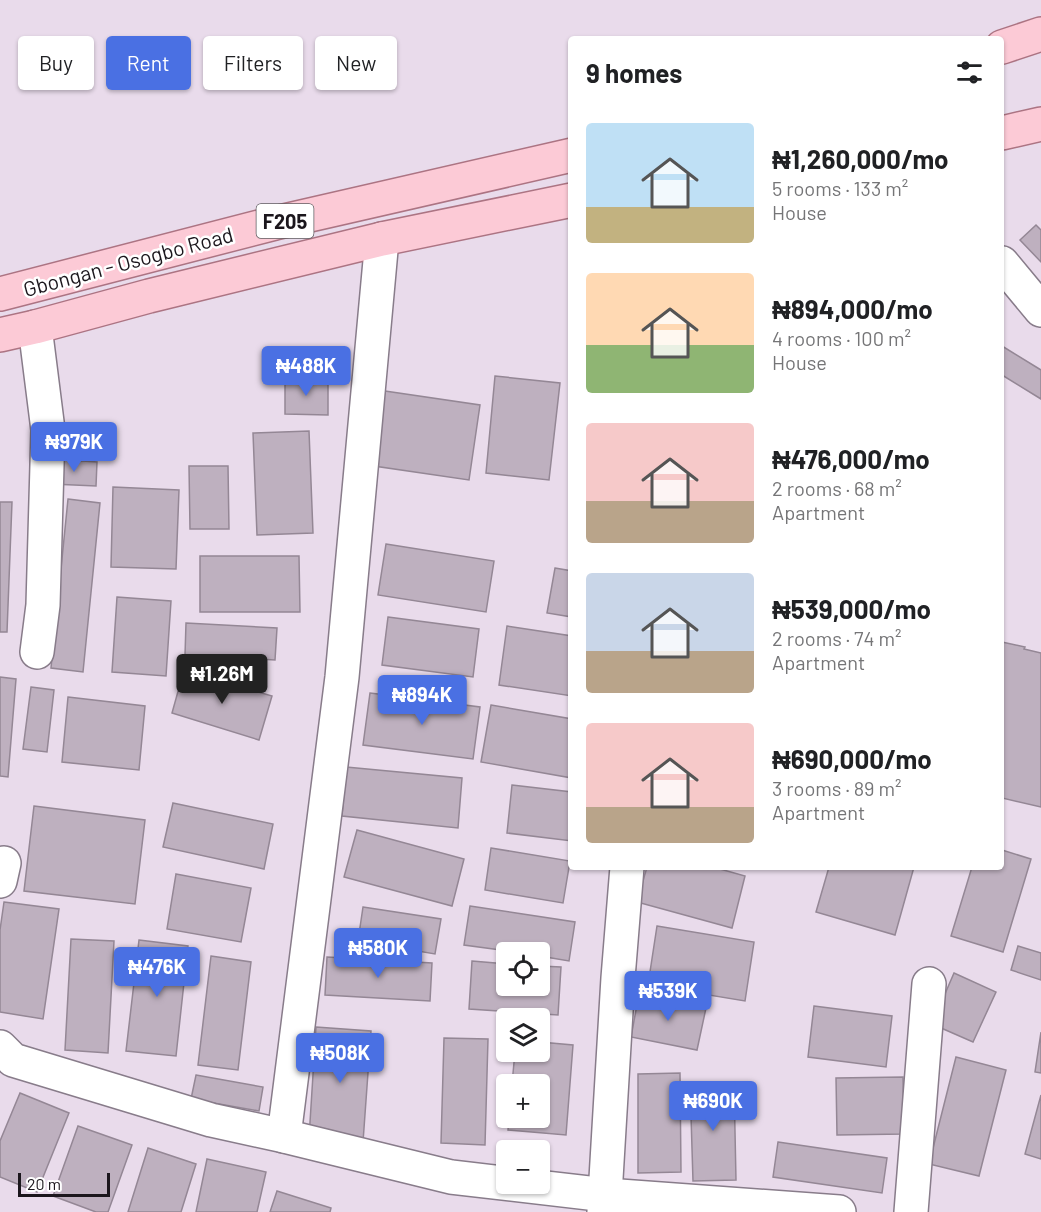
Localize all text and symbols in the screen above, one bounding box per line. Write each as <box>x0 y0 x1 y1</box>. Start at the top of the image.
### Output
chip: Buy <box>18 36 94 90</box>
chip: Rent <box>106 36 191 90</box>
chip: Filters <box>203 36 303 90</box>
chip: New <box>315 36 397 90</box>
icon: filters <box>953 56 986 89</box>
text: 9 homes <box>586 57 682 88</box>
text: ₦1,260,000/mo <box>772 143 949 174</box>
icon: home <box>634 147 706 219</box>
text: 5 rooms · 133 m² <box>772 176 908 200</box>
text: House <box>772 200 827 224</box>
road number: F205 <box>256 204 314 238</box>
street label: Gbongan - Osogbo Road <box>20 221 236 301</box>
text: ₦894,000/mo <box>772 293 933 324</box>
icon: home <box>634 297 706 369</box>
text: 4 rooms · 100 m² <box>772 326 911 350</box>
pin: ₦488K <box>264 346 348 397</box>
text: House <box>772 350 827 374</box>
text: ₦488K <box>276 353 336 377</box>
pin: ₦979K <box>32 422 116 473</box>
text: ₦979K <box>45 429 103 453</box>
text: ₦476,000/mo <box>772 443 930 474</box>
icon: home <box>634 447 706 519</box>
text: 2 rooms · 68 m² <box>772 476 902 500</box>
text: Apartment <box>772 500 865 524</box>
text: ₦539,000/mo <box>772 593 931 624</box>
icon: home <box>634 597 706 669</box>
text: 2 rooms · 74 m² <box>772 626 902 650</box>
text: Apartment <box>772 650 865 674</box>
pin: ₦1.26M <box>173 654 271 705</box>
text: ₦1.26M <box>190 661 254 685</box>
pin: ₦894K <box>380 675 464 726</box>
text: ₦894K <box>392 682 452 706</box>
text: ₦690,000/mo <box>772 743 932 774</box>
icon: home <box>634 747 706 819</box>
text: 3 rooms · 89 m² <box>772 776 902 800</box>
text: Apartment <box>772 800 865 824</box>
pin: ₦580K <box>336 928 420 979</box>
text: ₦580K <box>348 935 408 959</box>
map controls <box>496 942 550 1194</box>
button: locate <box>496 942 550 996</box>
pin: ₦476K <box>115 947 199 998</box>
text: ₦476K <box>128 954 186 978</box>
pin: ₦539K <box>626 971 710 1022</box>
text: ₦539K <box>638 978 698 1002</box>
button: layers <box>496 1008 550 1062</box>
pin: ₦508K <box>298 1033 382 1084</box>
text: ₦508K <box>310 1040 370 1064</box>
button: + <box>496 1074 550 1128</box>
pin: ₦690K <box>671 1081 755 1132</box>
text: ₦690K <box>683 1088 743 1112</box>
button: − <box>496 1140 550 1194</box>
scale bar <box>18 1170 110 1198</box>
text: 20 m <box>27 1174 61 1193</box>

